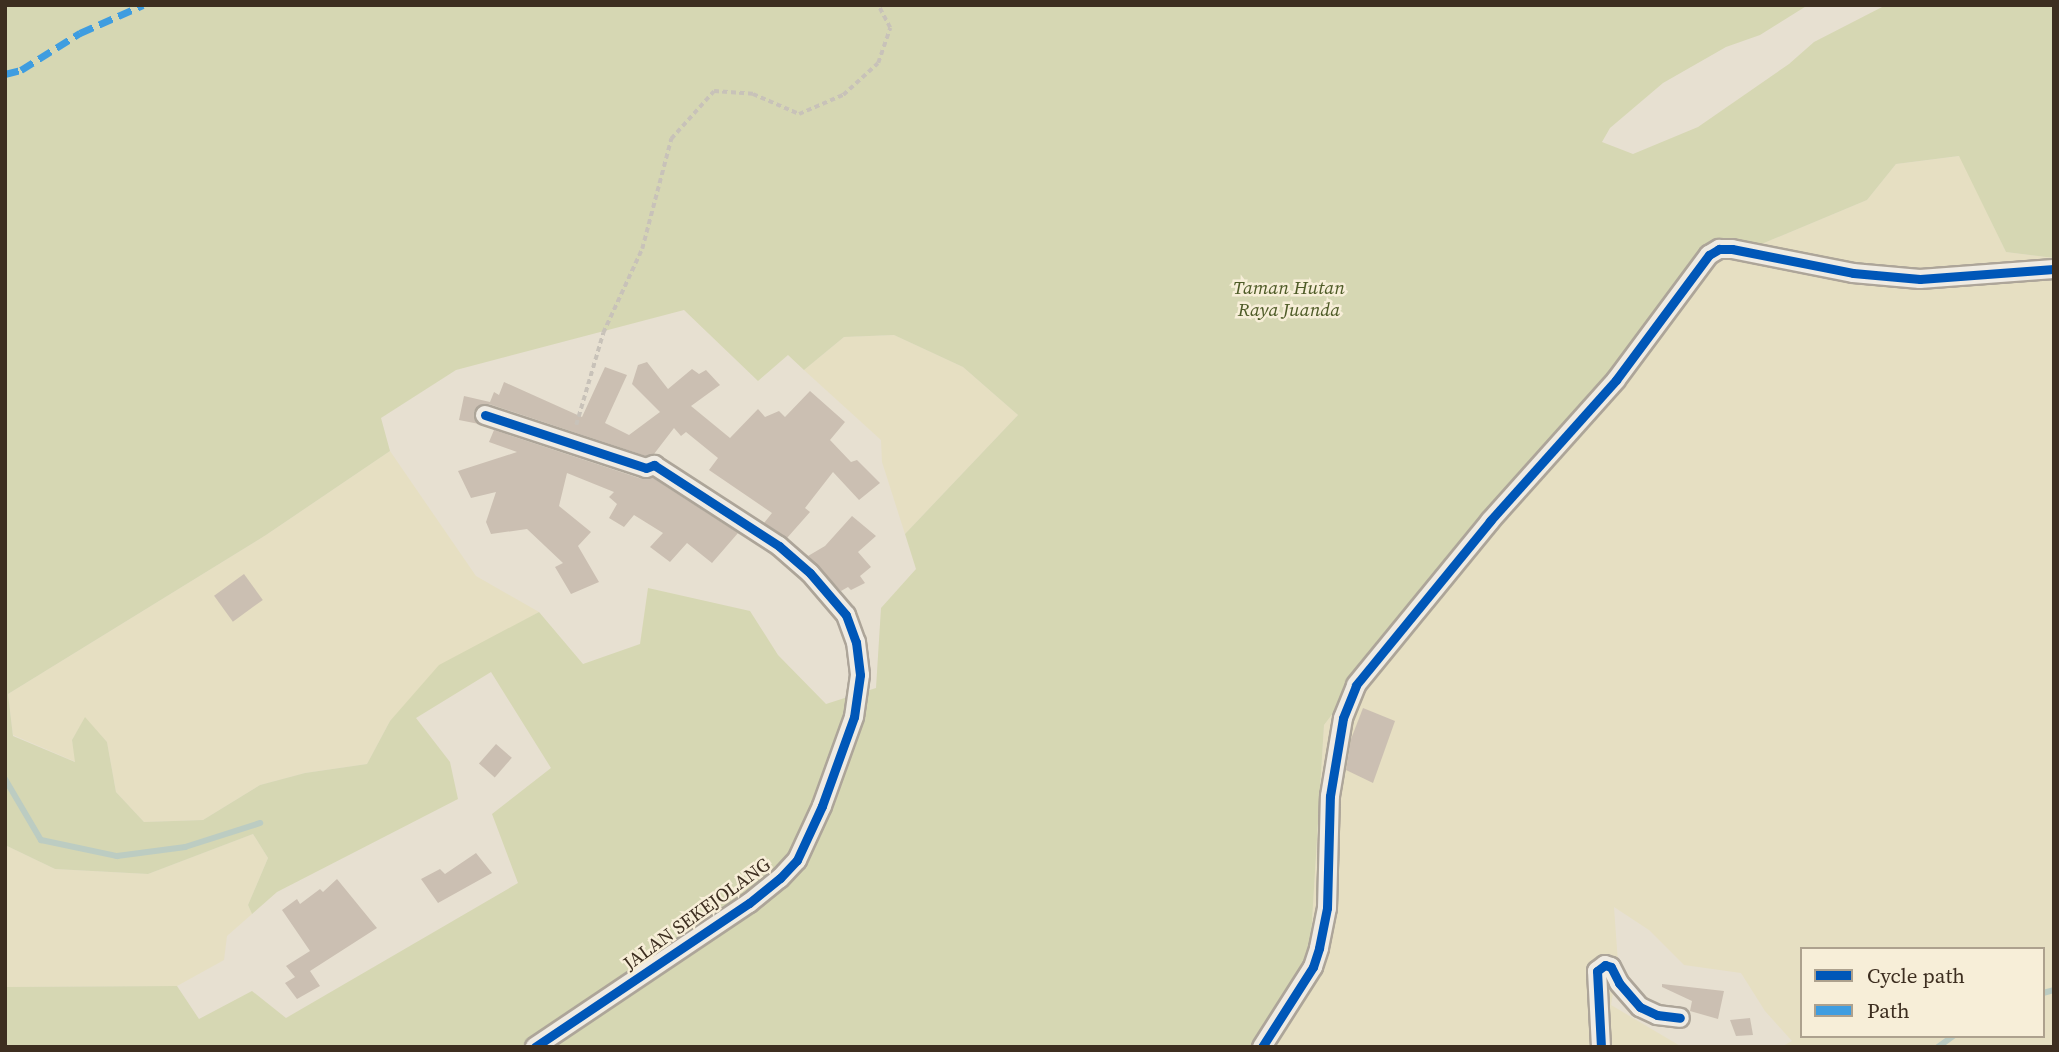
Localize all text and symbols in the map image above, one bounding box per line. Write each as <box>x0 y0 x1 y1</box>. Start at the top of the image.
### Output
park label: Taman Hutan Raya Juanda <box>1233 277 1345 321</box>
street label: JALAN SEKEJOLANG <box>619 853 775 975</box>
legend <box>1800 947 2045 1038</box>
text: Cycle path <box>1867 961 1965 990</box>
text: Path <box>1867 996 1910 1025</box>

